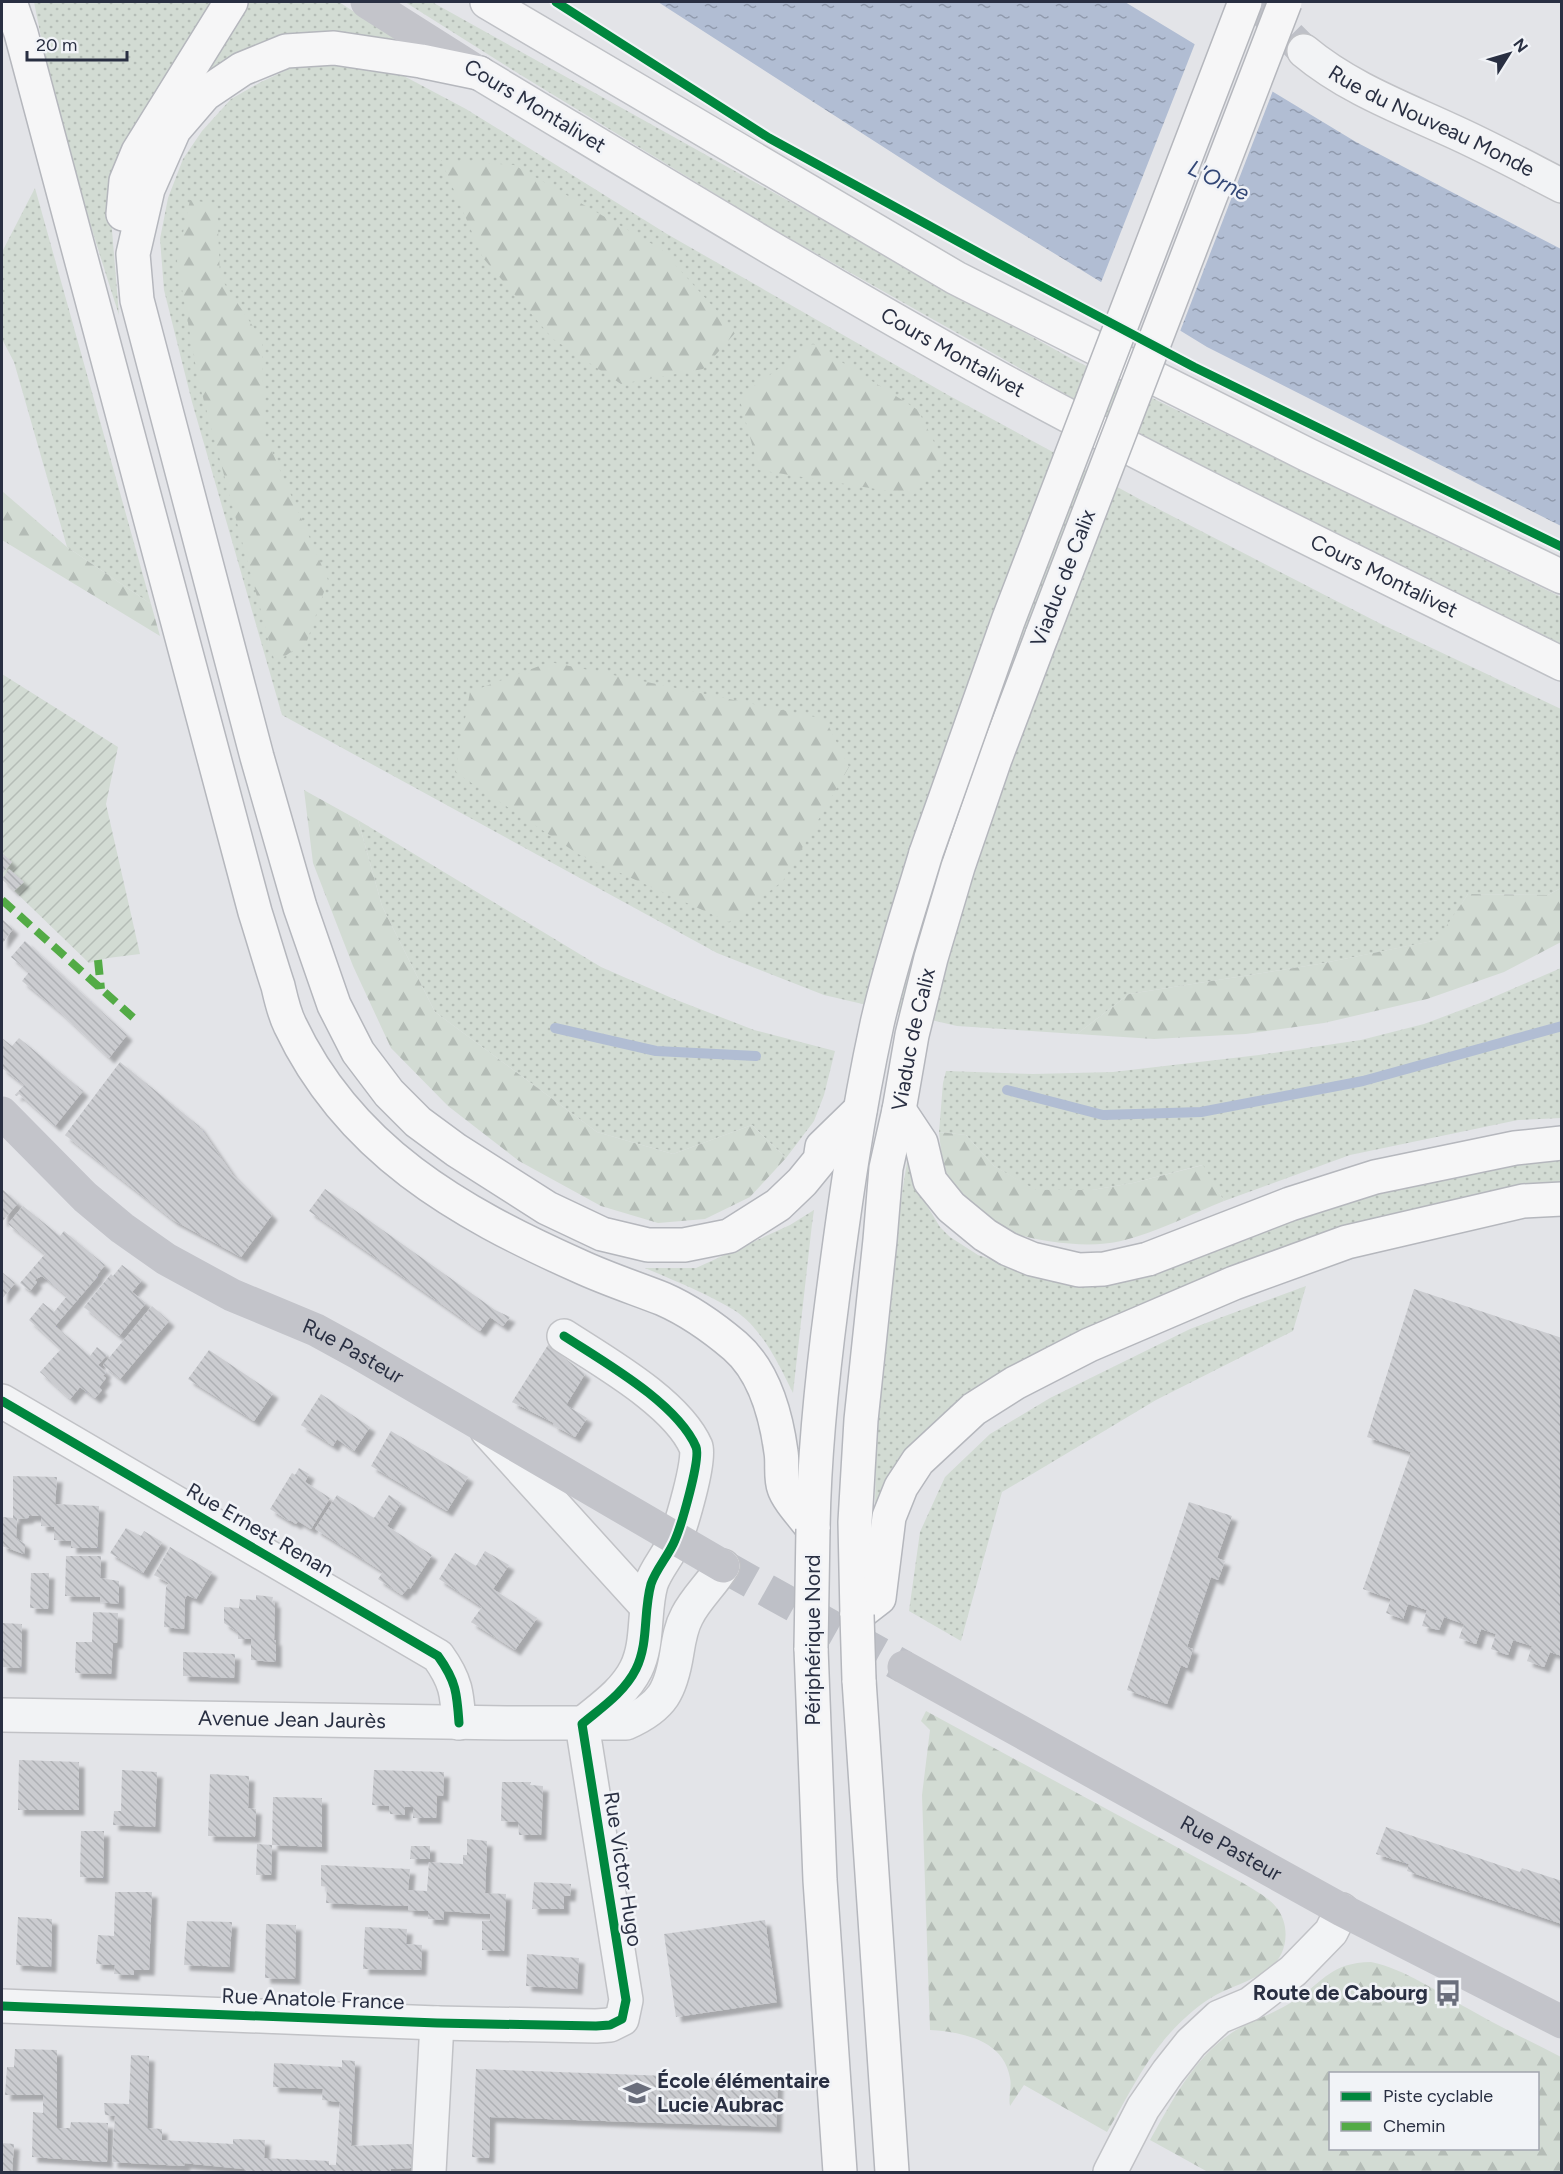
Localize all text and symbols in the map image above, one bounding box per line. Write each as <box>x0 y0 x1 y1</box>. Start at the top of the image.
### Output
scale bar <box>27 24 128 62</box>
north arrow <box>1479 24 1539 84</box>
text: 20 m <box>36 34 77 56</box>
text: N <box>1509 35 1532 56</box>
street label: Cours Montalivet <box>460 53 611 158</box>
street label: Rue du Nouveau Monde <box>1324 60 1539 182</box>
water label: L'Orne <box>1184 154 1254 207</box>
street label: Cours Montalivet <box>877 302 1029 402</box>
street label: Viaduc de Calix <box>1025 506 1100 650</box>
street label: Cours Montalivet <box>1307 529 1462 622</box>
street label: Viaduc de Calix <box>886 965 940 1112</box>
street label: Rue Pasteur <box>299 1313 408 1389</box>
street label: Rue Ernest Renan <box>182 1477 338 1582</box>
street label: Périphérique Nord <box>800 1554 825 1726</box>
street label: Avenue Jean Jaurès <box>198 1705 386 1733</box>
street label: Rue Victor Hugo <box>599 1790 648 1948</box>
street label: Rue Pasteur <box>1176 1810 1286 1886</box>
bus stop icon: Route de Cabourg <box>1433 1978 1463 2008</box>
place label: Route de Cabourg <box>1253 1980 1428 2005</box>
street label: Rue Anatole France <box>221 1983 405 2014</box>
place label: École élémentaire Lucie Aubrac <box>657 2068 830 2117</box>
legend <box>1329 2072 1539 2150</box>
school or university icon: École élémentaire Lucie Aubrac <box>622 2078 652 2108</box>
text: Piste cyclable <box>1383 2085 1493 2107</box>
text: Chemin <box>1383 2115 1445 2137</box>

